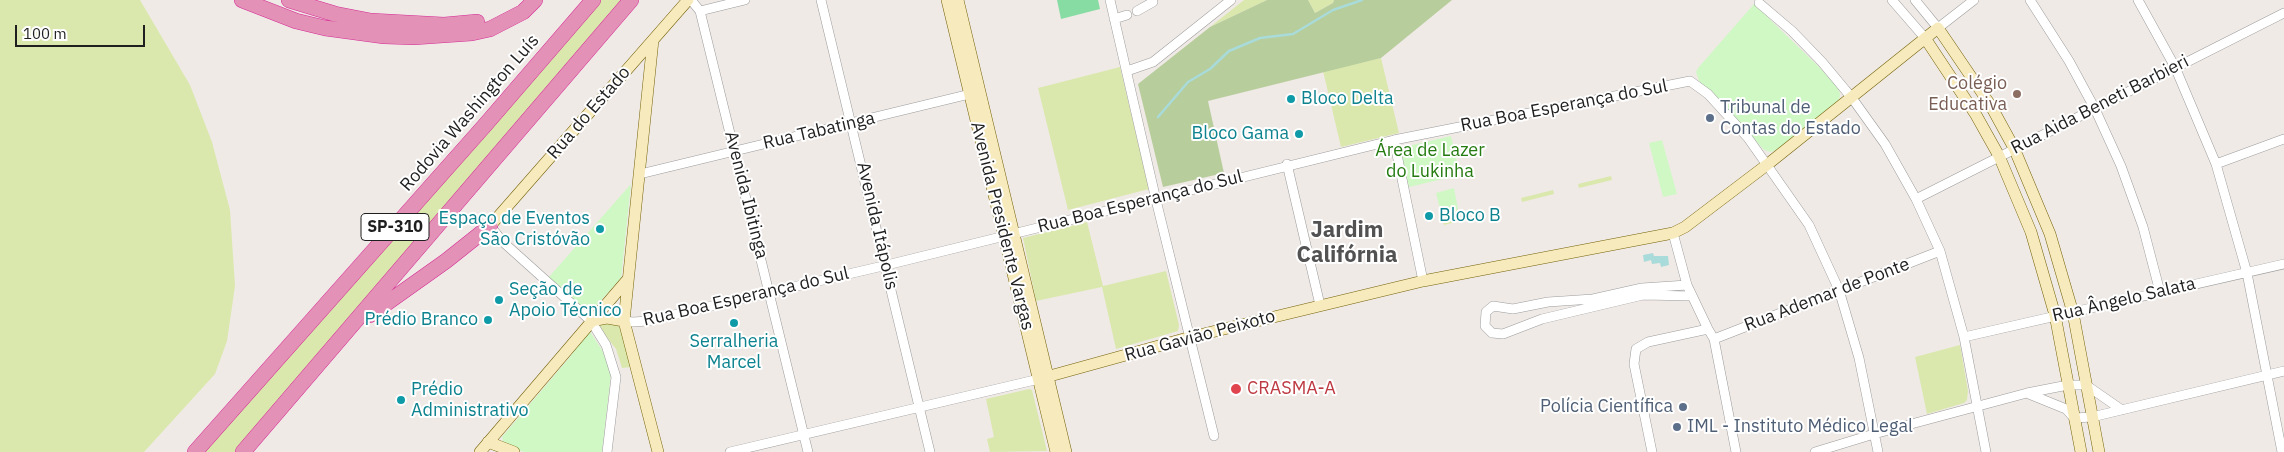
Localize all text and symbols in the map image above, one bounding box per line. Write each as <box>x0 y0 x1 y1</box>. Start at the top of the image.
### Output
scale bar <box>18 15 148 47</box>
text: 100 m <box>23 24 67 43</box>
street label: Rodovia Washington Luís <box>396 30 544 196</box>
street label: Rua Aida Beneti Barbieri <box>2007 51 2193 159</box>
street label: Rua do Estado <box>543 62 635 164</box>
place label: Colégio Educativa <box>1928 73 2007 116</box>
street label: Rua Boa Esperança do Sul <box>1459 75 1669 137</box>
place label: Bloco Delta <box>1301 88 1394 110</box>
marker: Colégio Educativa <box>2011 88 2023 100</box>
marker: Bloco Delta <box>1285 93 1297 105</box>
place label: Tribunal de Contas do Estado <box>1720 97 1861 140</box>
street label: Rua Tabatinga <box>761 108 877 154</box>
marker: Tribunal de Contas do Estado <box>1704 112 1716 124</box>
street label: Avenida Presidente Vargas <box>966 119 1038 333</box>
place label: Bloco Gama <box>1192 123 1289 145</box>
marker: Bloco Gama <box>1293 128 1305 140</box>
street label: Avenida Ibitinga <box>720 129 772 261</box>
park label: Área de Lazer do Lukinha <box>1375 140 1485 182</box>
street label: Avenida Itápolis <box>852 160 902 292</box>
street label: Rua Boa Esperança do Sul <box>1035 166 1245 238</box>
place label: Bloco B <box>1439 205 1501 227</box>
place label: Espaço de Eventos São Cristóvão <box>438 208 590 250</box>
marker: Bloco B <box>1423 210 1435 222</box>
road number: SP-310 <box>361 213 429 240</box>
district label: Jardim Califórnia <box>1297 218 1397 270</box>
marker: Espaço de Eventos São Cristóvão <box>594 223 606 235</box>
street label: Rua Ademar de Ponte <box>1741 254 1913 336</box>
street label: Rua Boa Esperança do Sul <box>641 263 851 331</box>
street label: Rua Ângelo Salata <box>2050 273 2198 327</box>
place label: Seção de Apoio Técnico <box>509 279 622 322</box>
marker: Seção de Apoio Técnico <box>493 294 505 306</box>
street label: Rua Gavião Peixoto <box>1122 305 1278 367</box>
place label: Prédio Branco <box>364 309 478 331</box>
marker: Prédio Branco <box>482 314 494 326</box>
marker: Serralheria Marcel <box>728 317 740 329</box>
place label: Serralheria Marcel <box>690 331 778 374</box>
place label: CRASMA-A <box>1247 378 1336 400</box>
place label: Prédio Administrativo <box>411 379 529 422</box>
marker: CRASMA-A <box>1229 382 1243 396</box>
marker: Prédio Administrativo <box>395 394 407 406</box>
place label: Polícia Científica <box>1540 396 1673 418</box>
marker: Polícia Científica <box>1677 401 1689 413</box>
place label: IML - Instituto Médico Legal <box>1687 416 1913 438</box>
marker: IML - Instituto Médico Legal <box>1671 421 1683 433</box>

